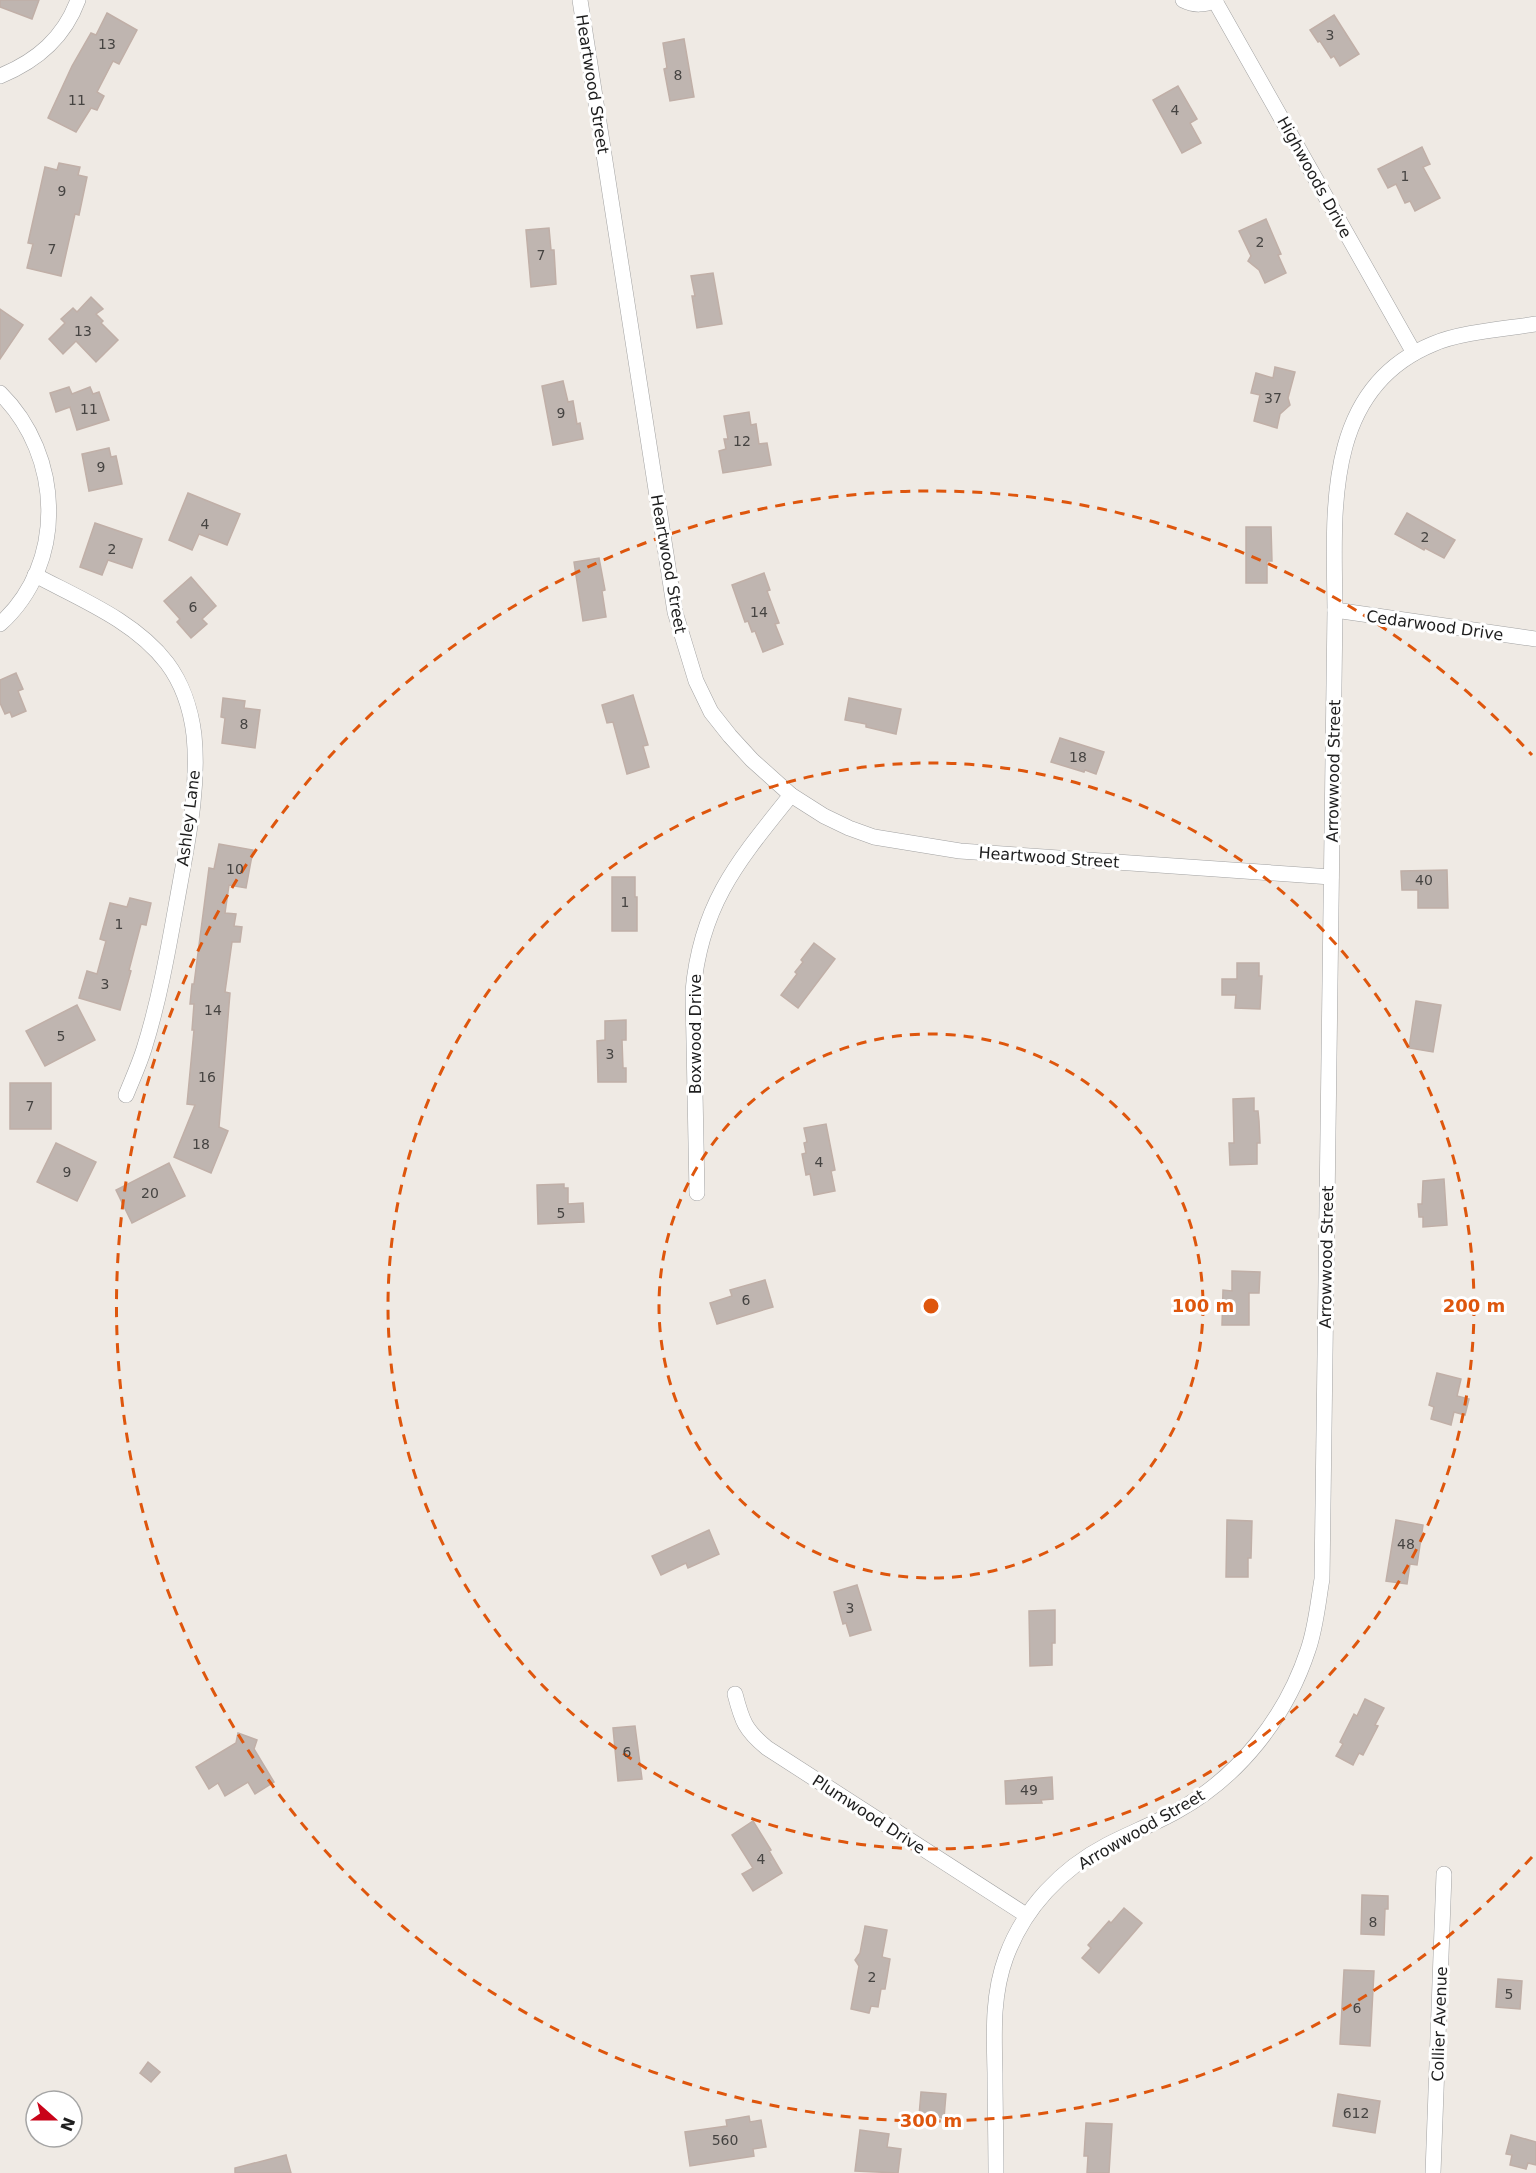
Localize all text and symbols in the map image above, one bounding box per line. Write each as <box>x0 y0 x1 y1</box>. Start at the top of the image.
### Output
street label: Heartwood Street <box>572 13 613 155</box>
house number: 3 <box>1326 27 1334 43</box>
house number: 13 <box>98 36 116 52</box>
house number: 8 <box>674 67 682 83</box>
house number: 11 <box>68 92 86 108</box>
house number: 4 <box>1171 102 1180 118</box>
street label: Highwoods Drive <box>1273 113 1356 241</box>
house number: 1 <box>1401 168 1409 184</box>
house number: 9 <box>58 183 66 199</box>
house number: 2 <box>1256 234 1264 250</box>
house number: 7 <box>48 241 56 257</box>
house number: 7 <box>537 247 545 263</box>
house number: 13 <box>74 323 92 339</box>
house number: 37 <box>1264 390 1282 406</box>
house number: 11 <box>80 401 98 417</box>
house number: 9 <box>557 405 565 421</box>
house number: 12 <box>733 433 751 449</box>
house number: 9 <box>97 459 105 475</box>
street label: Heartwood Street <box>647 493 690 635</box>
house number: 4 <box>201 516 210 532</box>
house number: 2 <box>1421 529 1429 545</box>
house number: 2 <box>108 541 116 557</box>
house number: 6 <box>189 599 198 615</box>
house number: 14 <box>750 604 768 620</box>
street label: Cedarwood Drive <box>1365 606 1505 645</box>
street label: Arrowwood Street <box>1323 699 1344 843</box>
house number: 8 <box>240 716 248 732</box>
house number: 18 <box>1069 749 1087 765</box>
street label: Ashley Lane <box>173 769 204 867</box>
street label: Heartwood Street <box>978 843 1120 872</box>
house number: 10 <box>226 861 244 877</box>
house number: 40 <box>1415 872 1433 888</box>
house number: 1 <box>621 894 629 910</box>
house number: 1 <box>115 916 123 932</box>
street label: Boxwood Drive <box>686 974 705 1094</box>
house number: 3 <box>101 976 109 992</box>
house number: 14 <box>204 1002 222 1018</box>
house number: 5 <box>57 1028 65 1044</box>
house number: 3 <box>606 1046 614 1062</box>
house number: 16 <box>198 1069 216 1085</box>
house number: 7 <box>26 1098 34 1114</box>
house number: 18 <box>192 1136 210 1152</box>
house number: 4 <box>815 1154 824 1170</box>
house number: 9 <box>63 1164 71 1180</box>
house number: 20 <box>141 1185 159 1201</box>
street label: Arrowwood Street <box>1316 1185 1337 1329</box>
house number: 5 <box>557 1205 565 1221</box>
house number: 6 <box>742 1292 751 1308</box>
text: 100 m <box>1172 1295 1234 1316</box>
text: 200 m <box>1443 1295 1505 1316</box>
centre of rings <box>921 1296 941 1316</box>
house number: 48 <box>1397 1536 1415 1552</box>
house number: 3 <box>846 1600 854 1616</box>
house number: 6 <box>623 1744 632 1760</box>
street label: Plumwood Drive <box>809 1771 929 1858</box>
house number: 49 <box>1020 1782 1038 1798</box>
street label: Arrowwood Street <box>1075 1785 1208 1873</box>
house number: 4 <box>757 1851 766 1867</box>
house number: 8 <box>1369 1914 1377 1930</box>
street label: Collier Avenue <box>1428 1966 1451 2082</box>
house number: 2 <box>868 1969 876 1985</box>
house number: 5 <box>1505 1986 1513 2002</box>
house number: 6 <box>1353 2000 1362 2016</box>
north arrow <box>24 2089 84 2149</box>
house number: 612 <box>1343 2105 1369 2121</box>
text: 300 m <box>900 2110 962 2131</box>
text: N <box>56 2115 79 2134</box>
house number: 560 <box>712 2132 738 2148</box>

